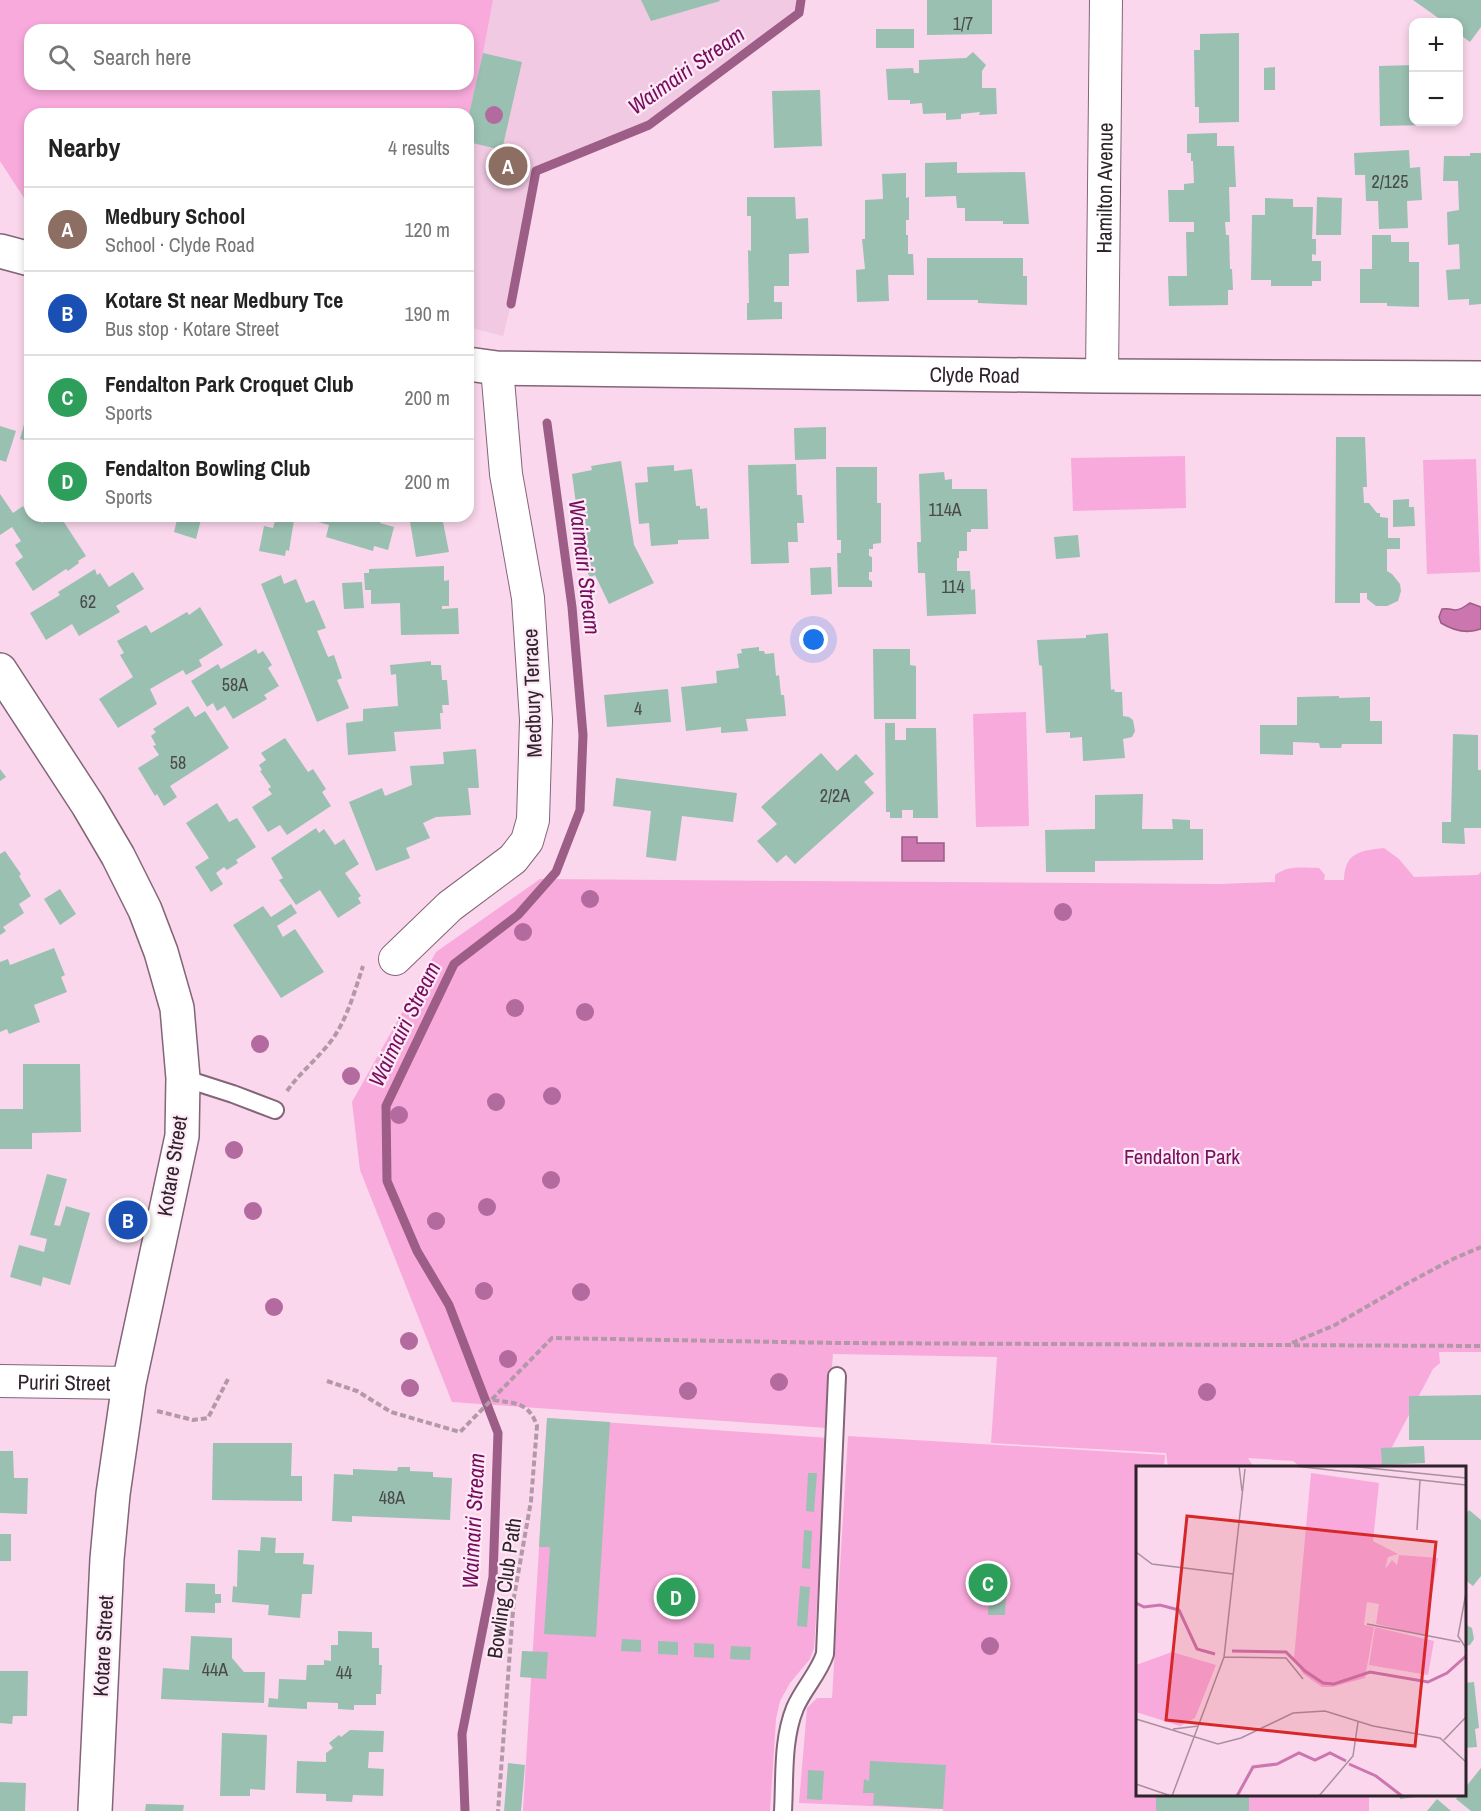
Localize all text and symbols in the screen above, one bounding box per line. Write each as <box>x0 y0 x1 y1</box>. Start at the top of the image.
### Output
house number: 1/7 <box>953 11 973 36</box>
map controls <box>1409 18 1463 126</box>
button: + <box>1409 18 1463 72</box>
water label: Waimairi Stream <box>622 19 750 121</box>
search box <box>24 24 474 90</box>
icon: search <box>45 41 78 74</box>
text: Search here <box>93 42 191 72</box>
button: − <box>1409 72 1463 126</box>
street label: Hamilton Avenue <box>1089 122 1119 254</box>
text: Nearby <box>48 130 120 165</box>
text: 4 results <box>388 134 450 161</box>
pin: A <box>488 144 528 188</box>
house number: 2/125 <box>1372 169 1408 194</box>
text: Medbury School <box>105 201 245 231</box>
text: A <box>62 216 73 243</box>
text: 120 m <box>404 216 450 243</box>
text: School · Clyde Road <box>105 231 255 258</box>
text: Kotare St near Medbury Tce <box>105 285 343 315</box>
text: B <box>62 300 73 327</box>
text: 190 m <box>404 300 450 327</box>
text: Bus stop · Kotare Street <box>105 315 279 342</box>
street label: Clyde Road <box>929 359 1020 389</box>
text: Fendalton Park Croquet Club <box>105 369 354 399</box>
text: C <box>62 384 73 411</box>
text: 200 m <box>404 384 450 411</box>
text: Sports <box>105 399 152 426</box>
text: Fendalton Bowling Club <box>105 453 311 483</box>
text: D <box>62 468 73 495</box>
text: 200 m <box>404 468 450 495</box>
text: Sports <box>105 483 152 510</box>
house number: 114A <box>928 497 962 522</box>
water label: Waimairi Stream <box>562 498 608 636</box>
house number: 114 <box>941 574 965 599</box>
house number: 62 <box>80 589 96 614</box>
your location <box>799 625 828 654</box>
street label: Medbury Terrace <box>515 628 549 758</box>
house number: 58A <box>222 672 248 697</box>
house number: 4 <box>634 696 642 721</box>
house number: 58 <box>170 750 186 775</box>
house number: 2/2A <box>820 783 850 808</box>
water label: Waimairi Stream <box>361 956 447 1092</box>
street label: Kotare Street <box>150 1113 194 1218</box>
park label: Fendalton Park <box>1124 1142 1240 1171</box>
pin: B <box>108 1198 148 1242</box>
street label: Puriri Street <box>17 1367 111 1397</box>
water label: Waimairi Stream <box>454 1452 492 1590</box>
inset map <box>1136 1466 1466 1796</box>
house number: 48A <box>379 1485 405 1510</box>
street label: Bowling Club Path <box>480 1516 528 1660</box>
pin: C <box>968 1560 1008 1606</box>
pin: D <box>656 1574 696 1620</box>
street label: Kotare Street <box>86 1594 120 1697</box>
house number: 44A <box>202 1657 228 1682</box>
house number: 44 <box>336 1660 352 1685</box>

